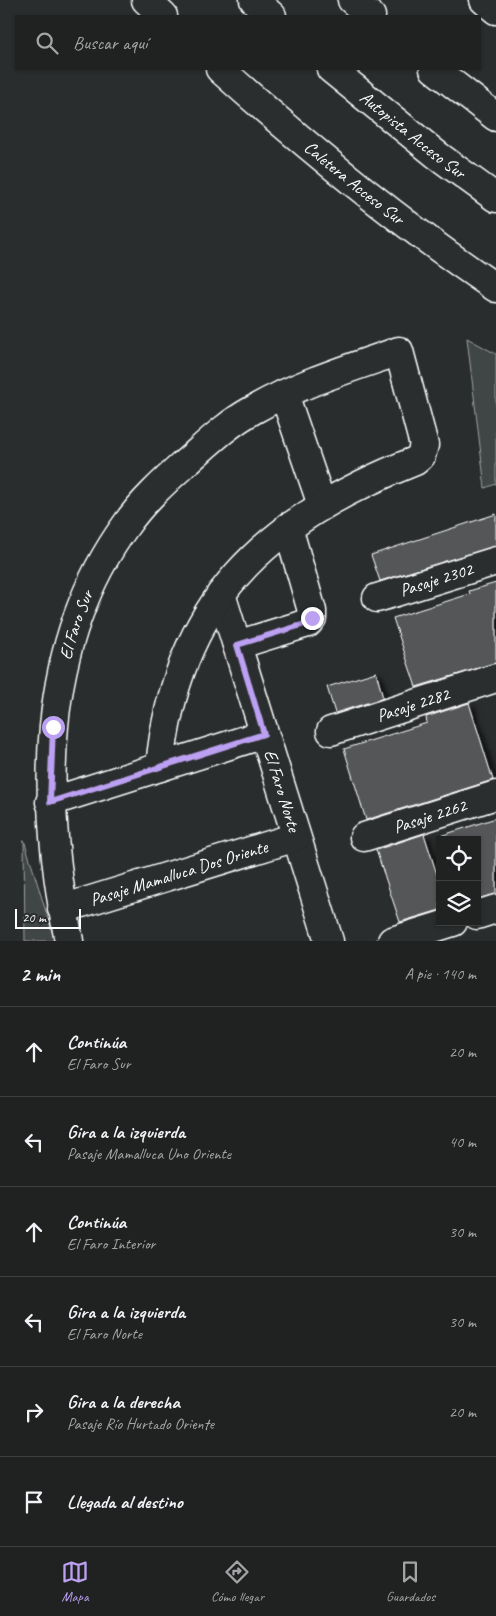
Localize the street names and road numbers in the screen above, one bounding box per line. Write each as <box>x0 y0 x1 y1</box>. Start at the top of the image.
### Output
street label: Autopista Acceso Sur <box>356 86 471 184</box>
street label: Caletera Acceso Sur <box>300 136 411 231</box>
street label: Pasaje 2302 <box>397 557 477 601</box>
street label: El Faro Sur <box>54 586 99 662</box>
street label: Pasaje 2282 <box>374 682 454 727</box>
street label: El Faro Norte <box>259 747 306 835</box>
street label: Pasaje 2262 <box>391 794 471 838</box>
street label: Pasaje Mamalluca Dos Oriente <box>87 835 271 911</box>

